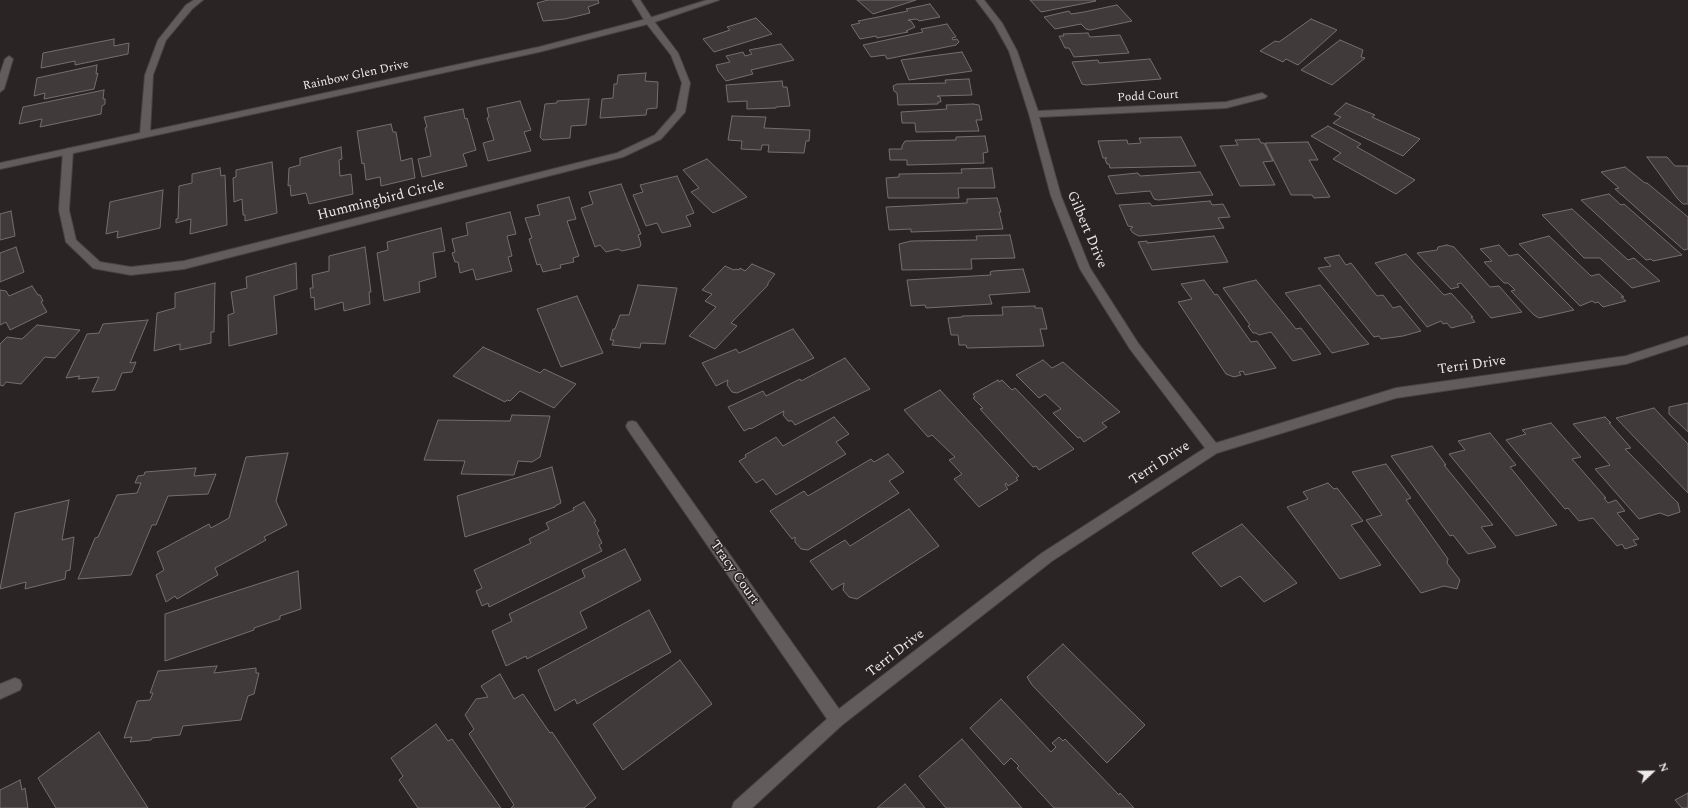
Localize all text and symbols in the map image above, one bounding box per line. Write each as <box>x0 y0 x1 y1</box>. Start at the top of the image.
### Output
street label: Rainbow Glen Drive <box>302 58 410 94</box>
street label: Podd Court <box>1117 88 1179 106</box>
street label: Hummingbird Circle <box>316 177 446 225</box>
street label: Gilbert Drive <box>1062 189 1110 271</box>
street label: Terri Drive <box>1437 353 1507 379</box>
street label: Terri Drive <box>1127 438 1193 490</box>
street label: Tracy Court <box>706 538 762 608</box>
street label: Terri Drive <box>864 626 928 682</box>
north arrow <box>1632 752 1672 792</box>
text: N <box>1654 760 1673 775</box>

